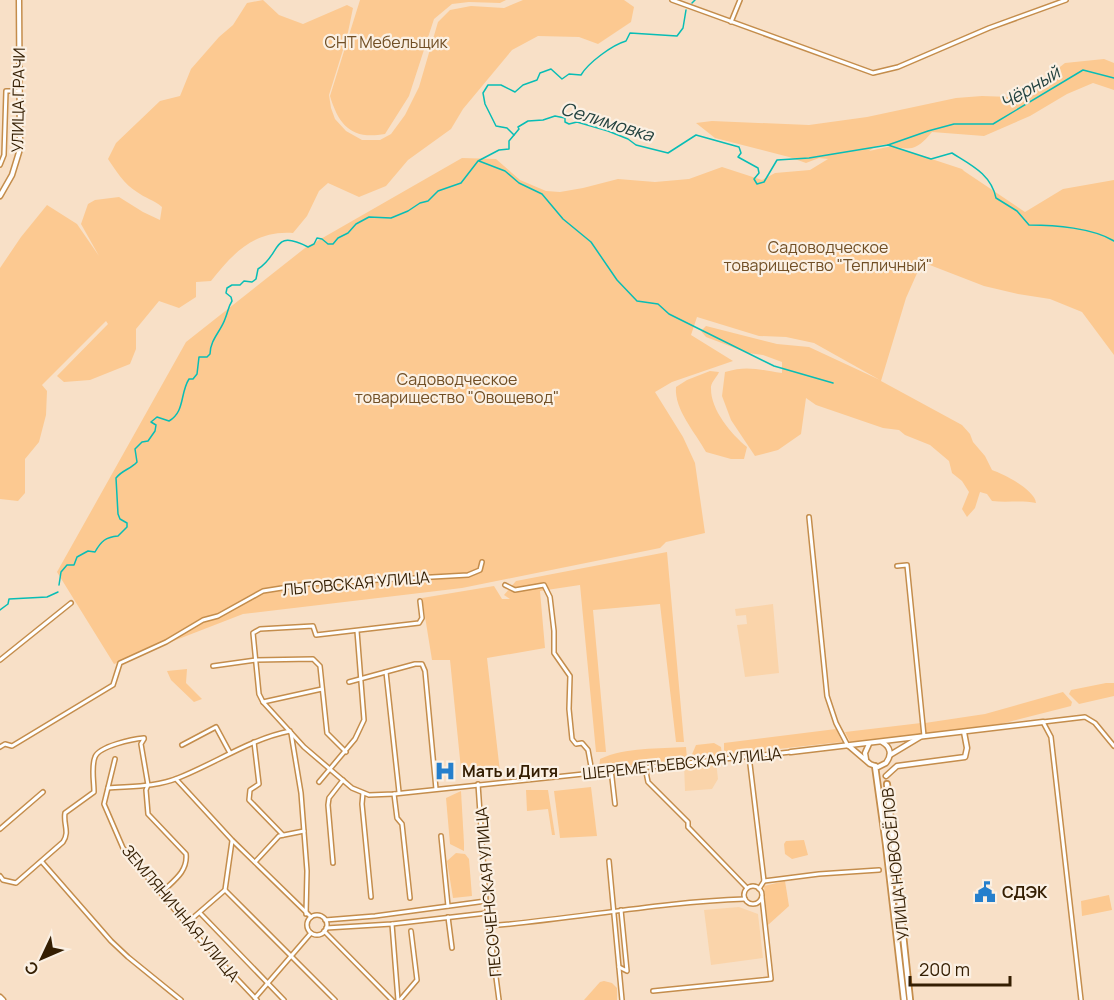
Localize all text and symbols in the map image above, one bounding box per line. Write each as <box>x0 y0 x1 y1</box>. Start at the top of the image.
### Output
park label: СНТ Мебельщик <box>324 31 449 53</box>
street label: УЛИЦА ГРАЧИ <box>6 47 30 153</box>
water label: Чёрный <box>995 59 1065 114</box>
water label: Селимовка <box>558 96 657 147</box>
park label: Садоводческое товарищество "Тепличный" <box>724 236 932 276</box>
park label: Садоводческое товарищество "Овощевод" <box>355 368 559 408</box>
street label: ЛЬГОВСКАЯ УЛИЦА <box>281 566 431 600</box>
street label: ШЕРЕМЕТЬЕВСКАЯ УЛИЦА <box>581 742 783 784</box>
hospital icon: Мать и Дитя <box>433 759 457 783</box>
place label: Мать и Дитя <box>462 760 558 782</box>
street label: УЛИЦА НОВОСЁЛОВ <box>876 787 914 941</box>
street label: ПЕСОЧЕНСКАЯ УЛИЦА <box>470 806 506 978</box>
street label: ЗЕМЛЯНИЧНАЯ УЛИЦА <box>117 840 245 986</box>
public building icon: СДЭК <box>973 880 997 904</box>
place label: СДЭК <box>1002 881 1048 903</box>
north arrow <box>12 928 72 988</box>
scale bar <box>910 949 1010 987</box>
text: С <box>19 956 43 980</box>
text: 200 m <box>919 957 970 981</box>

